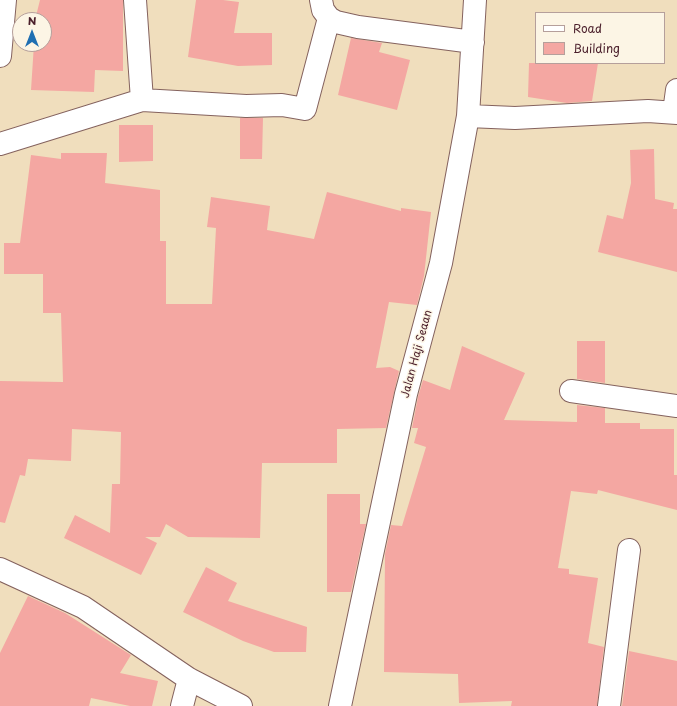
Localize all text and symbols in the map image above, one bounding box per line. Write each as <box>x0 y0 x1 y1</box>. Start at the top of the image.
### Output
north arrow <box>12 12 52 52</box>
text: N <box>28 12 36 29</box>
legend <box>535 12 665 64</box>
text: Road <box>573 19 602 37</box>
text: Building <box>573 39 620 57</box>
street label: Jalan Haji Seaan <box>399 309 435 399</box>

